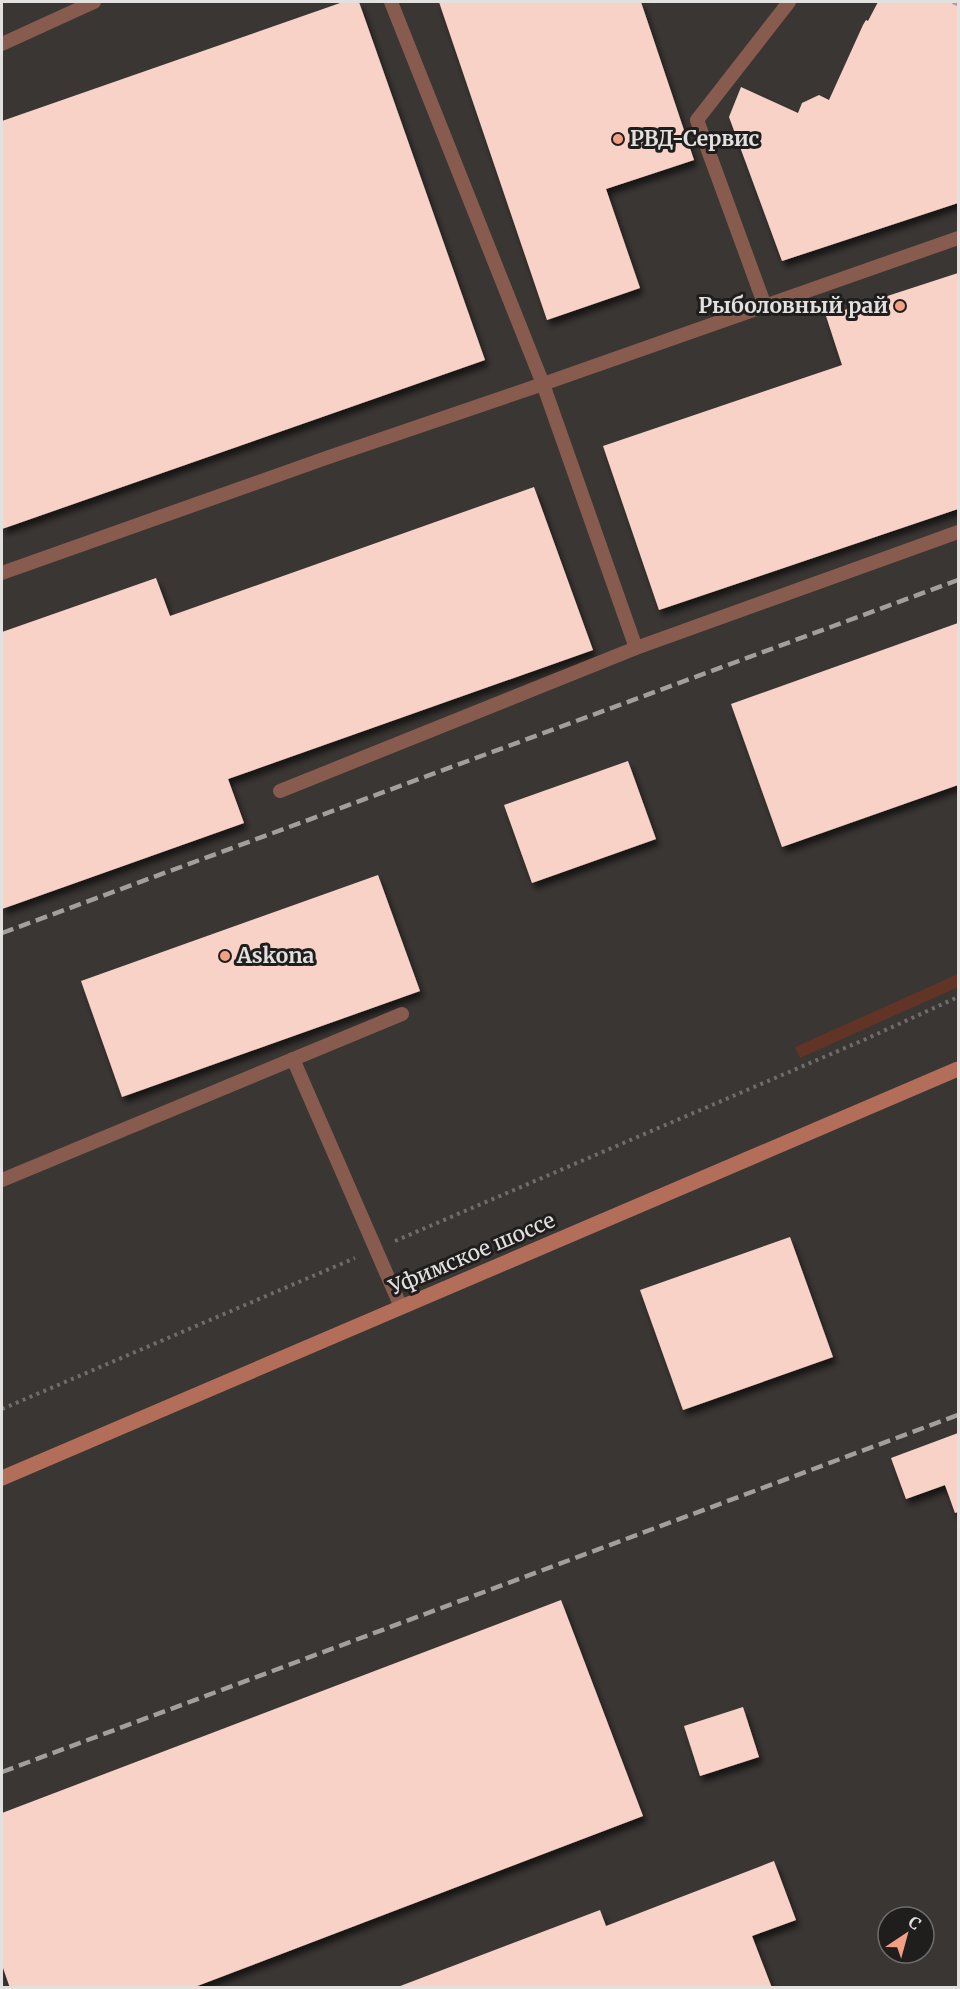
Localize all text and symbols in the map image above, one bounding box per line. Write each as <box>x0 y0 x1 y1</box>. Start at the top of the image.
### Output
place label: РВД-Сервис <box>630 125 760 152</box>
marker: РВД-Сервис <box>611 132 625 146</box>
place label: Рыболовный рай <box>698 292 888 319</box>
marker: Рыболовный рай <box>893 299 907 313</box>
place label: Askona <box>236 942 314 969</box>
marker: Askona <box>218 949 232 963</box>
street label: Уфимское шоссе <box>384 1206 559 1301</box>
north arrow <box>876 1905 936 1965</box>
text: С <box>905 1912 925 1934</box>

